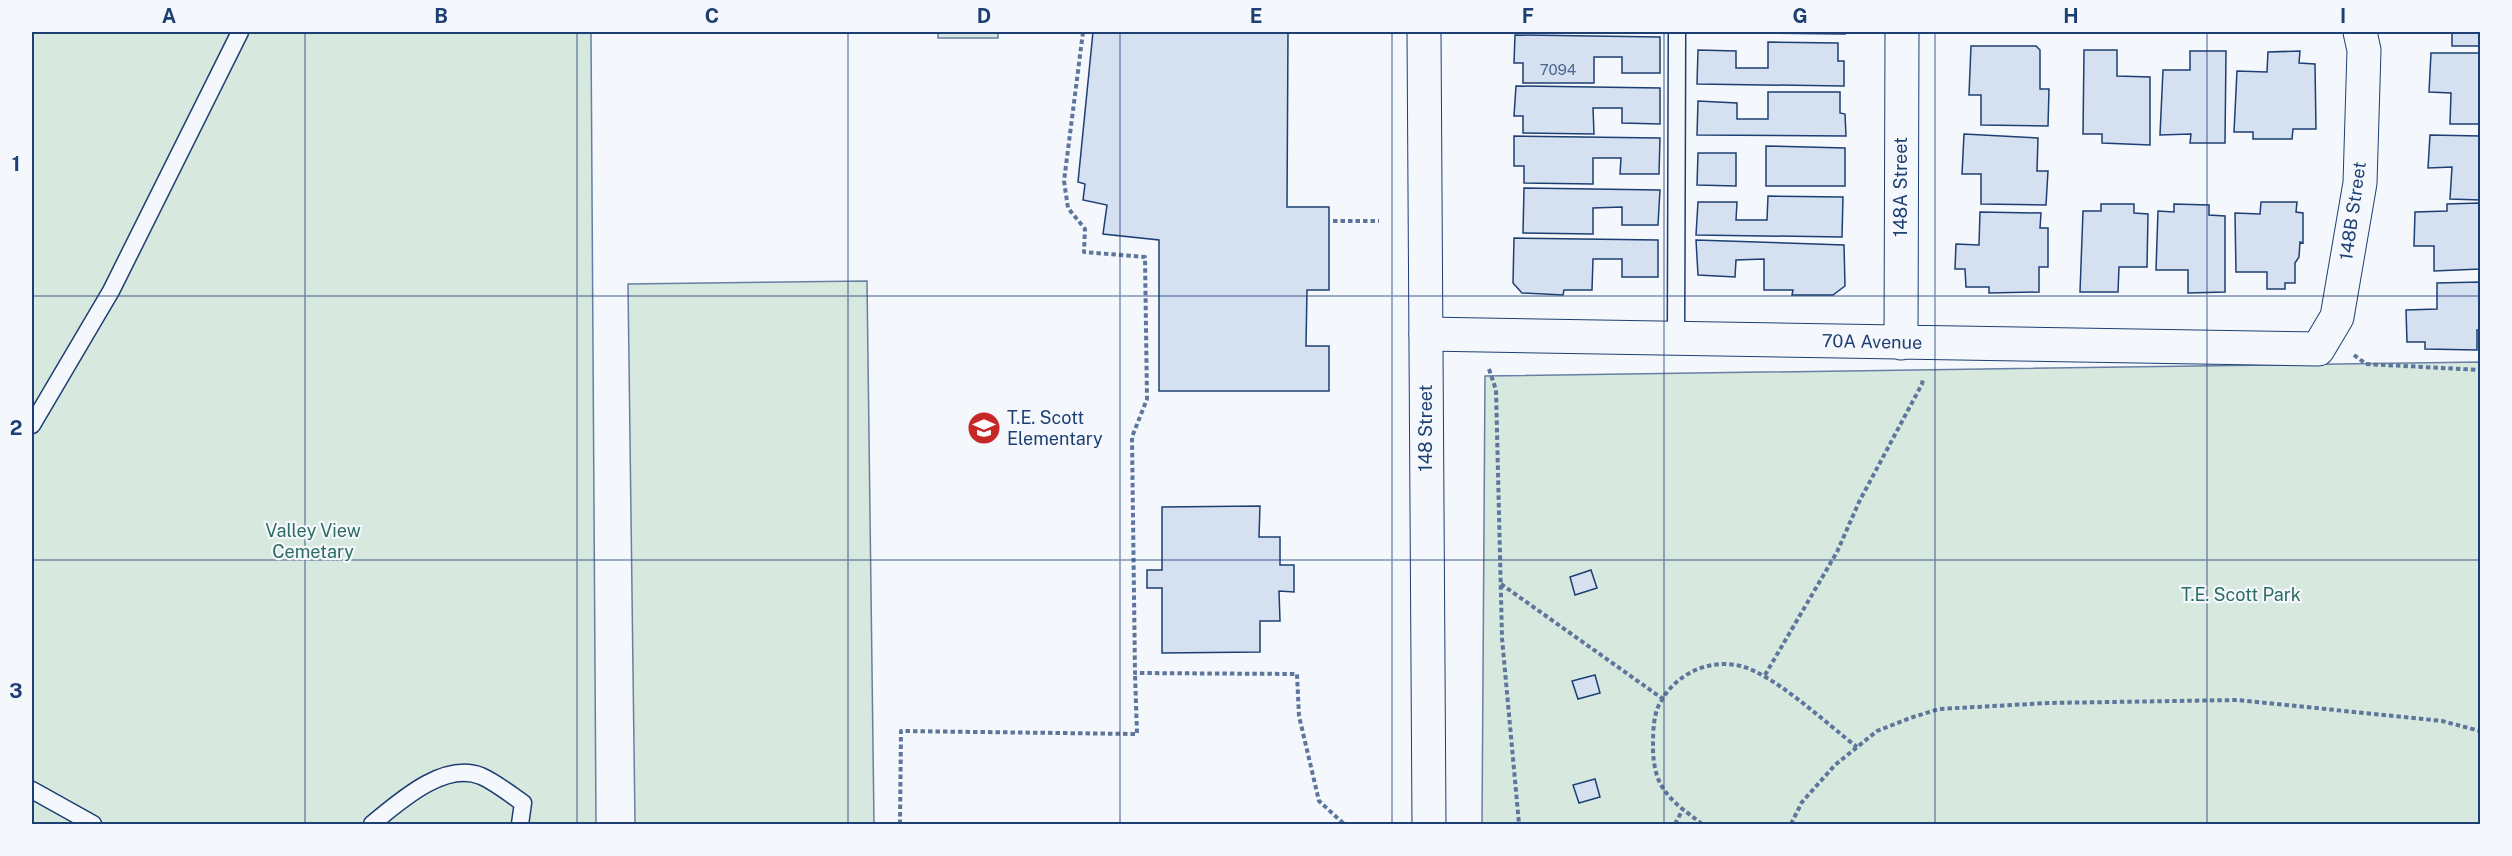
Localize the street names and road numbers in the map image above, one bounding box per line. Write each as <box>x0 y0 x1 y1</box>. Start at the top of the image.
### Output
street label: 148A Street <box>1890 137 1911 237</box>
street label: 148B Street <box>2335 160 2370 262</box>
street label: 70A Avenue <box>1822 330 1922 353</box>
street label: 148 Street <box>1415 384 1436 472</box>

